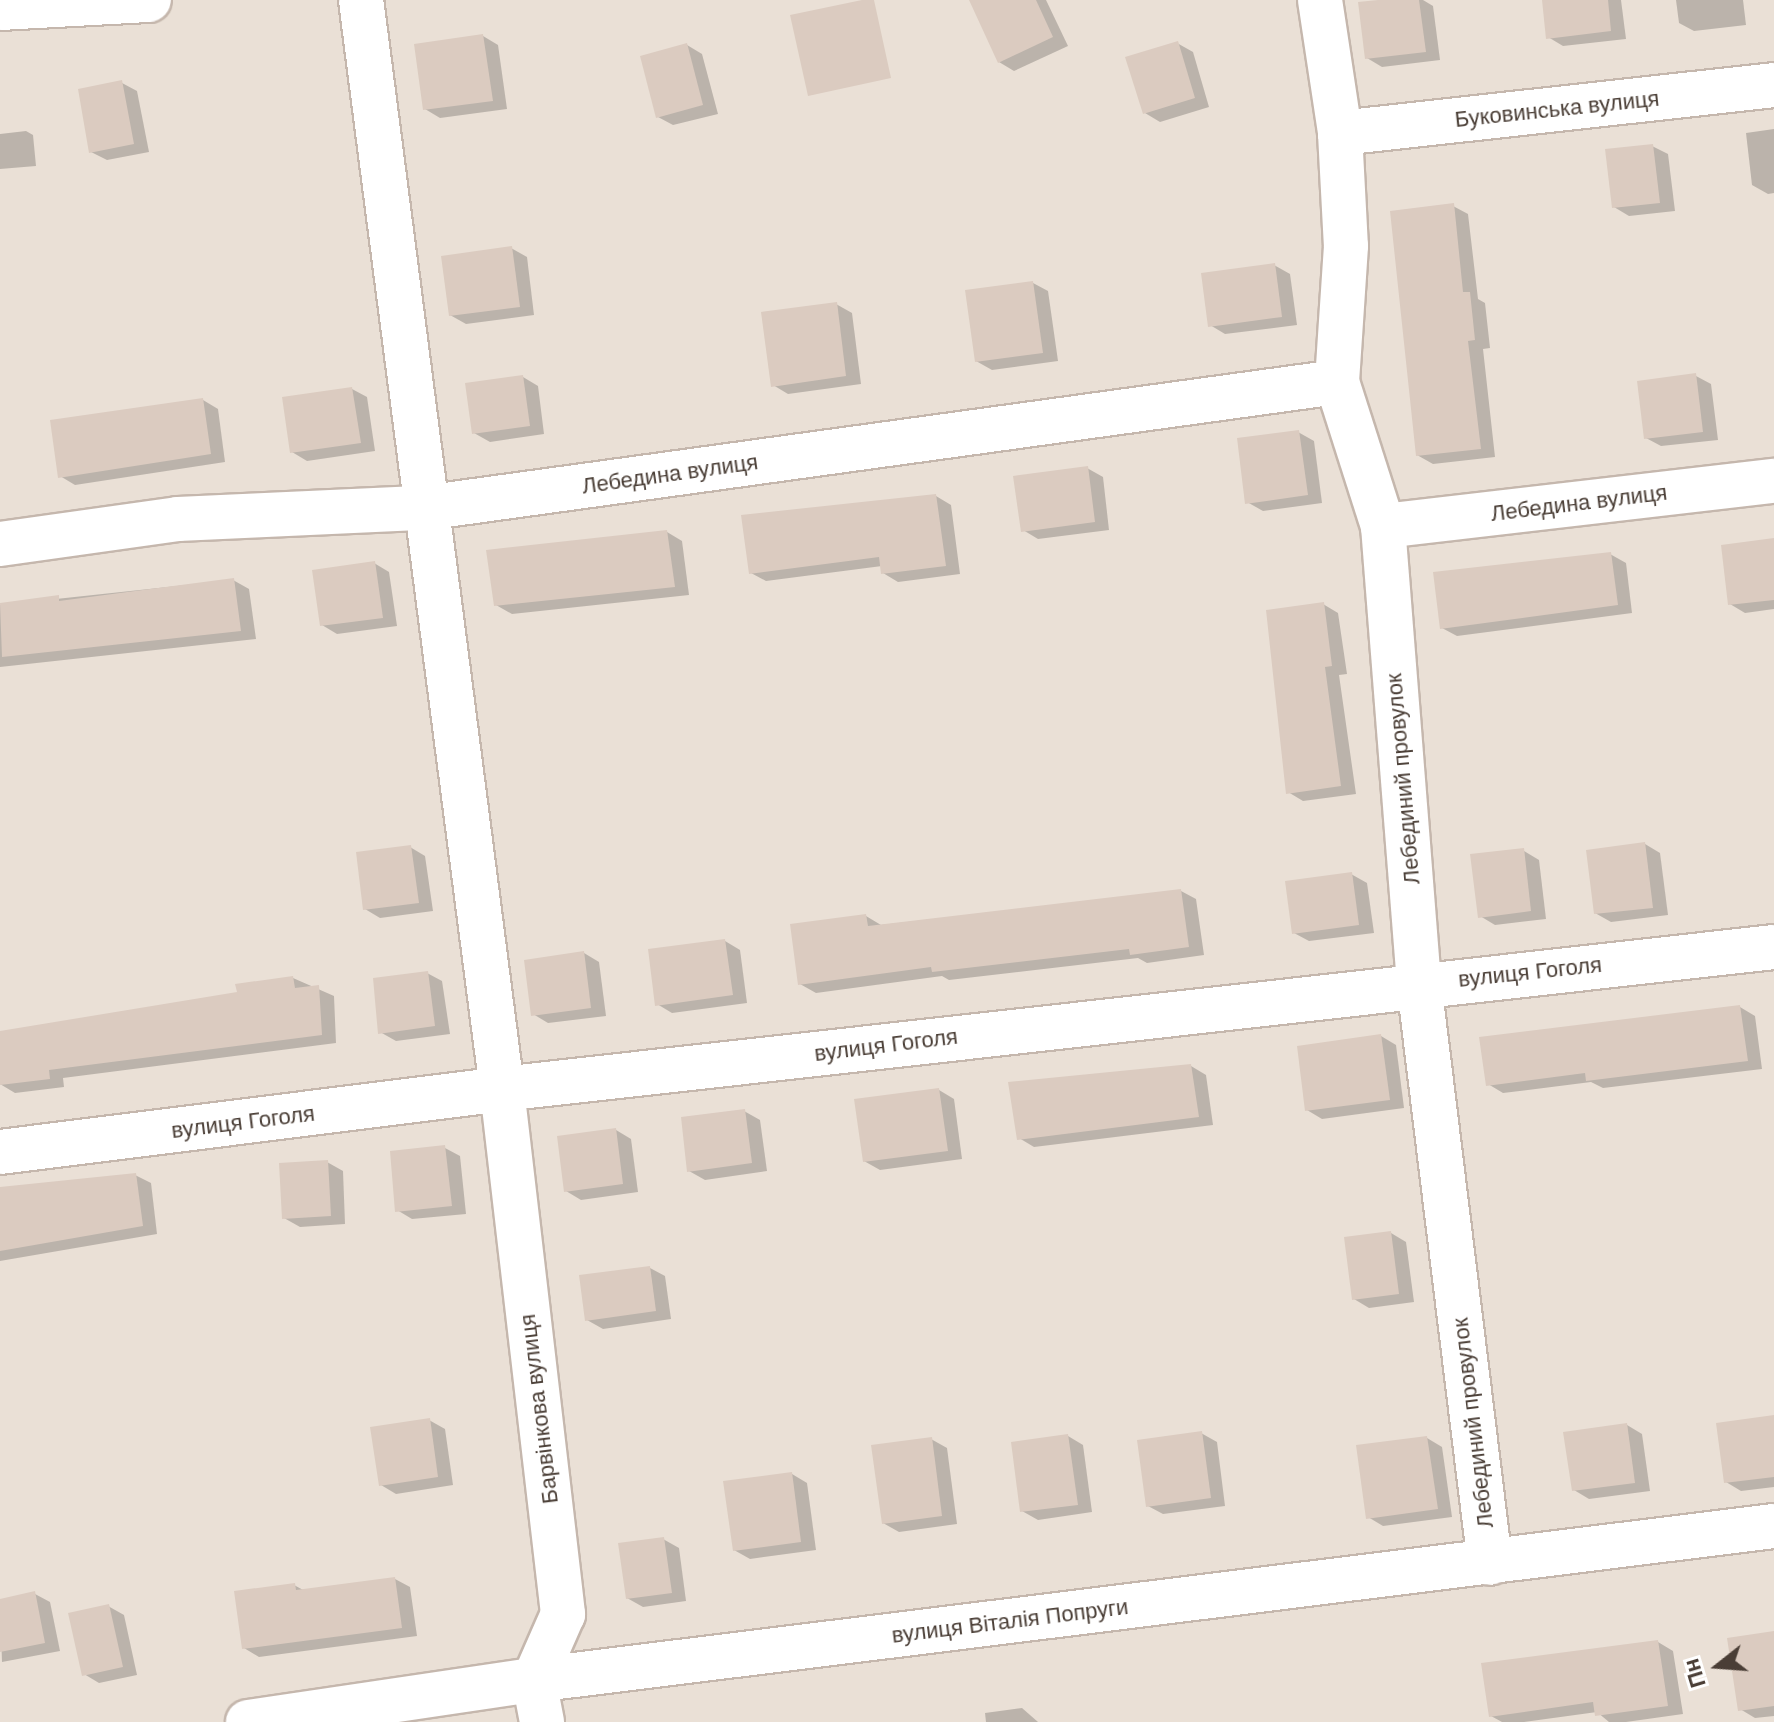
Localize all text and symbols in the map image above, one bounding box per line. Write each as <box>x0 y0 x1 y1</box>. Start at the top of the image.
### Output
street label: Буковинська вулиця <box>1453 85 1661 133</box>
street label: Лебедина вулиця <box>580 449 760 499</box>
street label: Лебедина вулиця <box>1489 479 1669 527</box>
street label: Лебединий провулок <box>1381 672 1425 886</box>
street label: вулиця Гоголя <box>1457 951 1603 993</box>
street label: вулиця Гоголя <box>813 1023 959 1067</box>
street label: вулиця Гоголя <box>170 1100 316 1144</box>
street label: Барвінкова вулиця <box>514 1313 564 1505</box>
street label: Лебединий провулок <box>1447 1316 1499 1530</box>
street label: вулиця Віталія Попруги <box>890 1593 1130 1649</box>
north arrow <box>1678 1626 1758 1706</box>
text: Пн <box>1678 1656 1711 1691</box>

